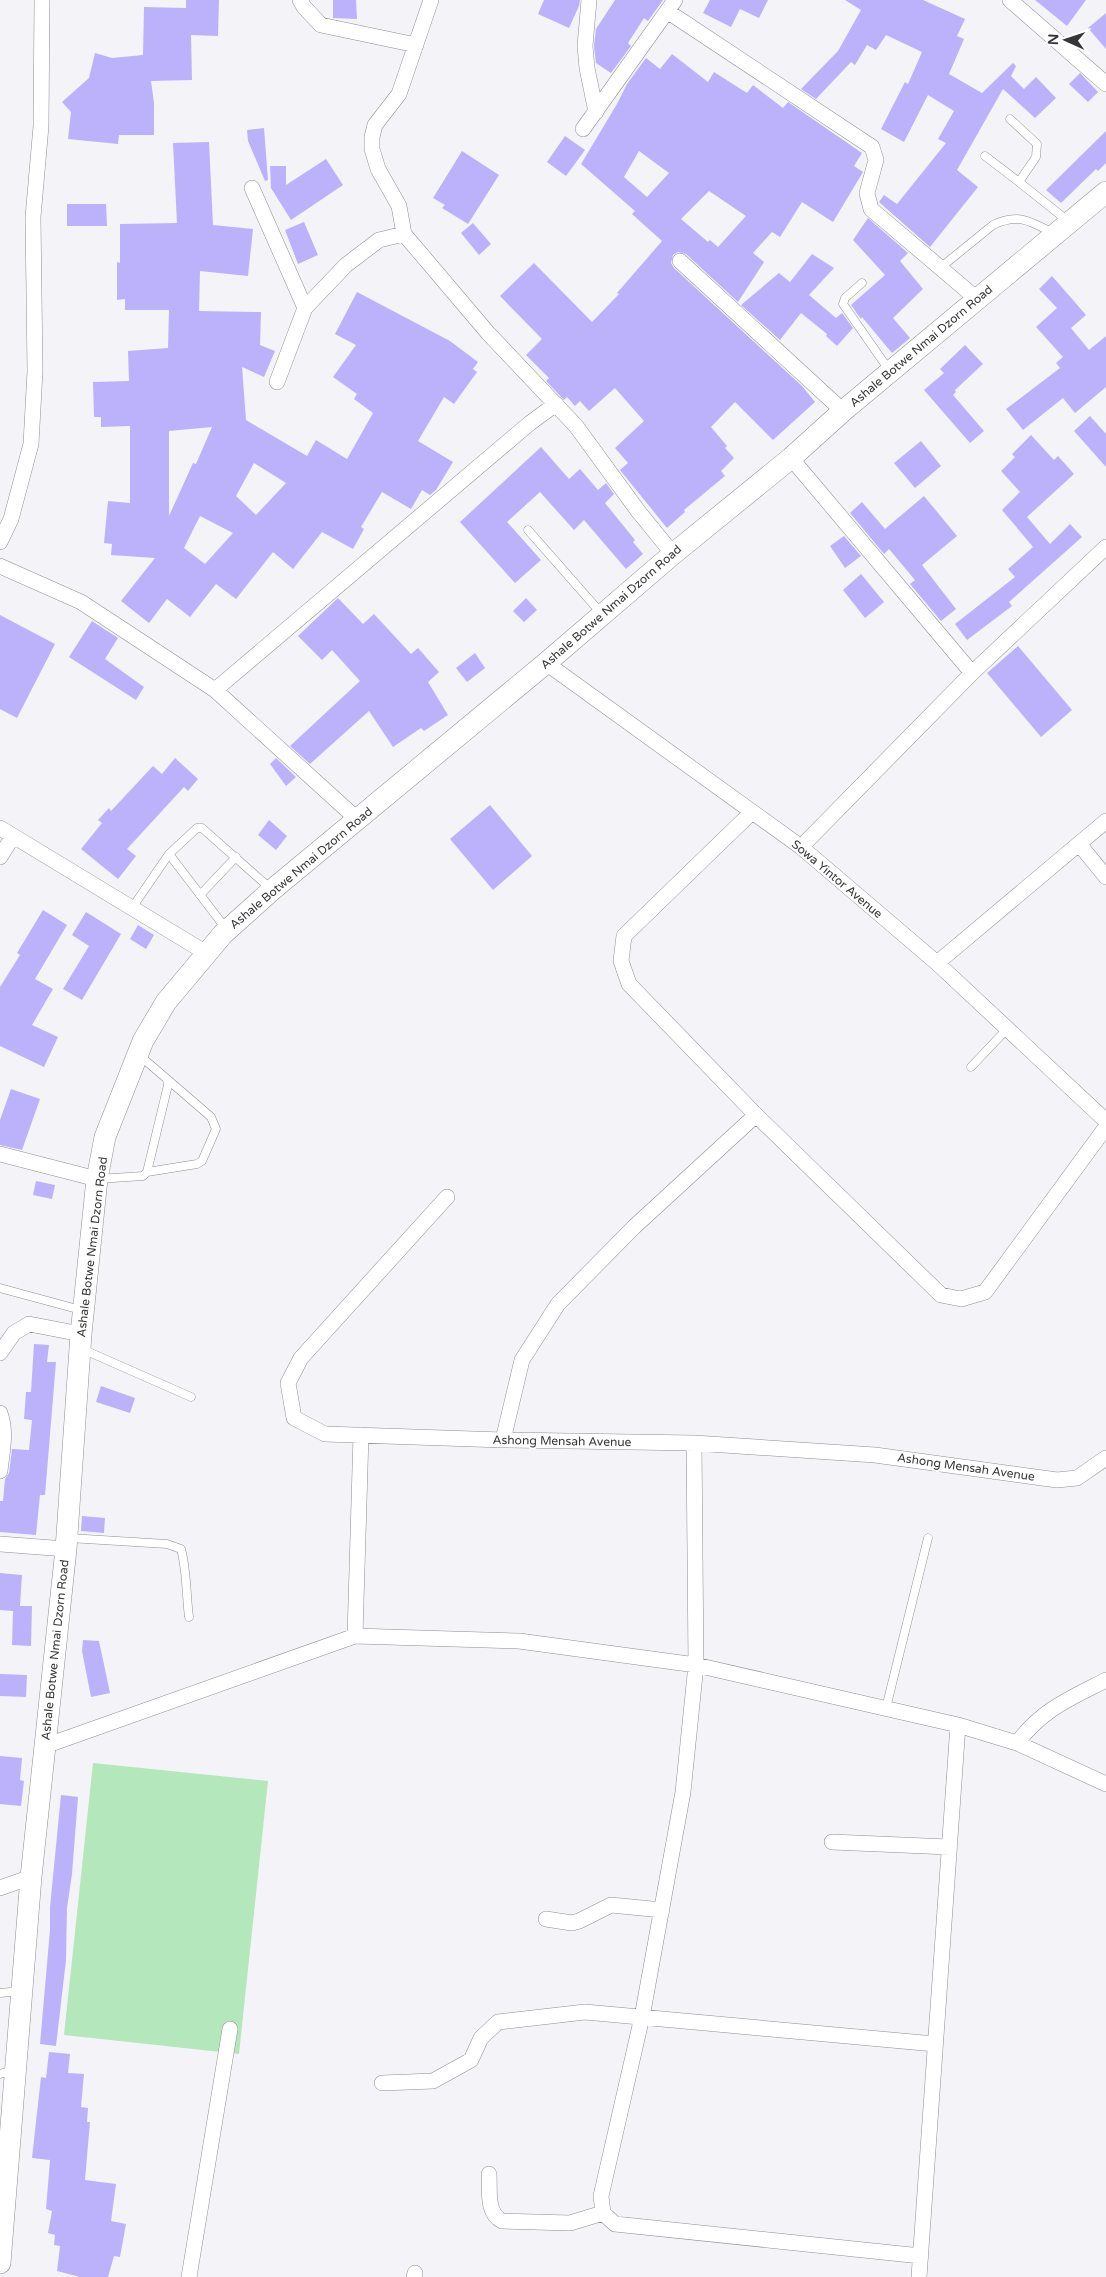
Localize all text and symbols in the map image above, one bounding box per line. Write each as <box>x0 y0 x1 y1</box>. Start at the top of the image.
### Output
north arrow <box>1041 15 1091 65</box>
text: N <box>1045 33 1062 45</box>
street label: Ashale Botwe Nmai Dzorn Road <box>847 282 995 410</box>
street label: Ashale Botwe Nmai Dzorn Road <box>538 542 684 672</box>
street label: Ashale Botwe Nmai Dzorn Road <box>227 804 375 932</box>
street label: Sowa Yintor Avenue <box>789 837 885 921</box>
street label: Ashale Botwe Nmai Dzorn Road <box>74 1156 110 1338</box>
street label: Ashong Mensah Avenue <box>493 1433 632 1449</box>
street label: Ashong Mensah Avenue <box>896 1450 1036 1484</box>
street label: Ashale Botwe Nmai Dzorn Road <box>39 1559 71 1741</box>

